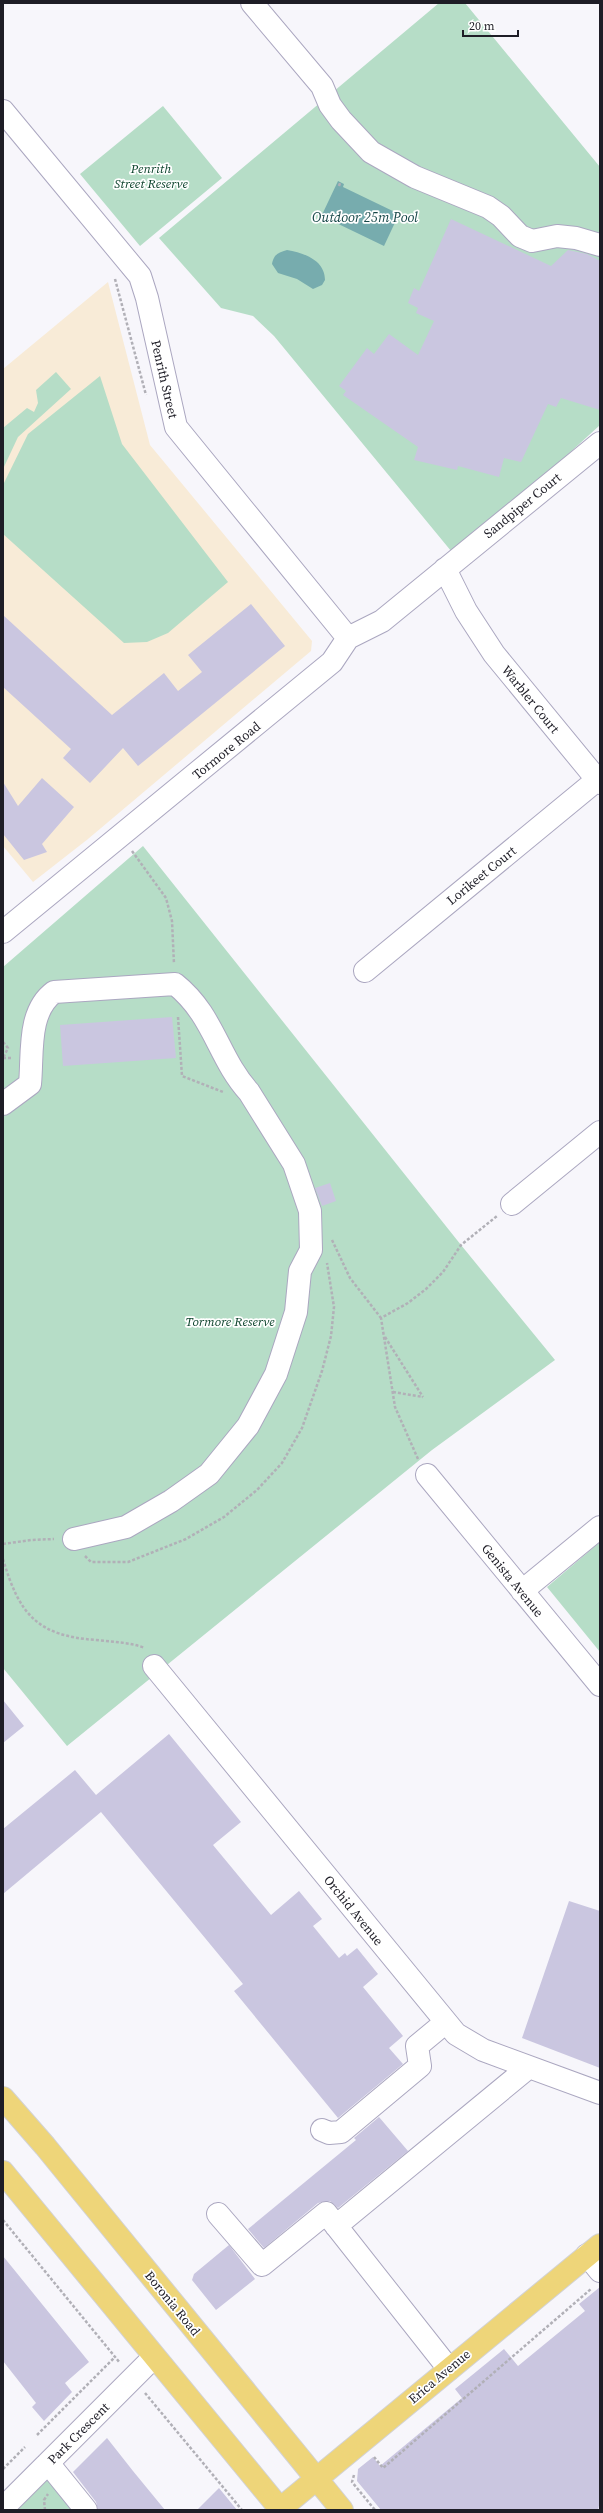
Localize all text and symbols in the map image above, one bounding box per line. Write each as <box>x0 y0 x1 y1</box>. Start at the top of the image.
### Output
scale bar <box>463 12 518 38</box>
text: 20 m <box>469 18 495 34</box>
park label: Penrith Street Reserve <box>114 160 188 192</box>
water label: Outdoor 25m Pool <box>312 207 418 227</box>
street label: Penrith Street <box>147 338 182 421</box>
street label: Sandpiper Court <box>480 468 565 542</box>
street label: Warbler Court <box>498 662 564 737</box>
street label: Tormore Road <box>189 717 264 783</box>
street label: Lorikeet Court <box>443 842 520 909</box>
park label: Tormore Reserve <box>186 1313 275 1330</box>
street label: Genista Avenue <box>478 1540 548 1621</box>
street label: Orchid Avenue <box>320 1872 387 1949</box>
street label: Boronia Road <box>141 2267 204 2340</box>
street label: Erica Avenue <box>405 2345 474 2407</box>
street label: Park Crescent <box>44 2398 113 2468</box>

